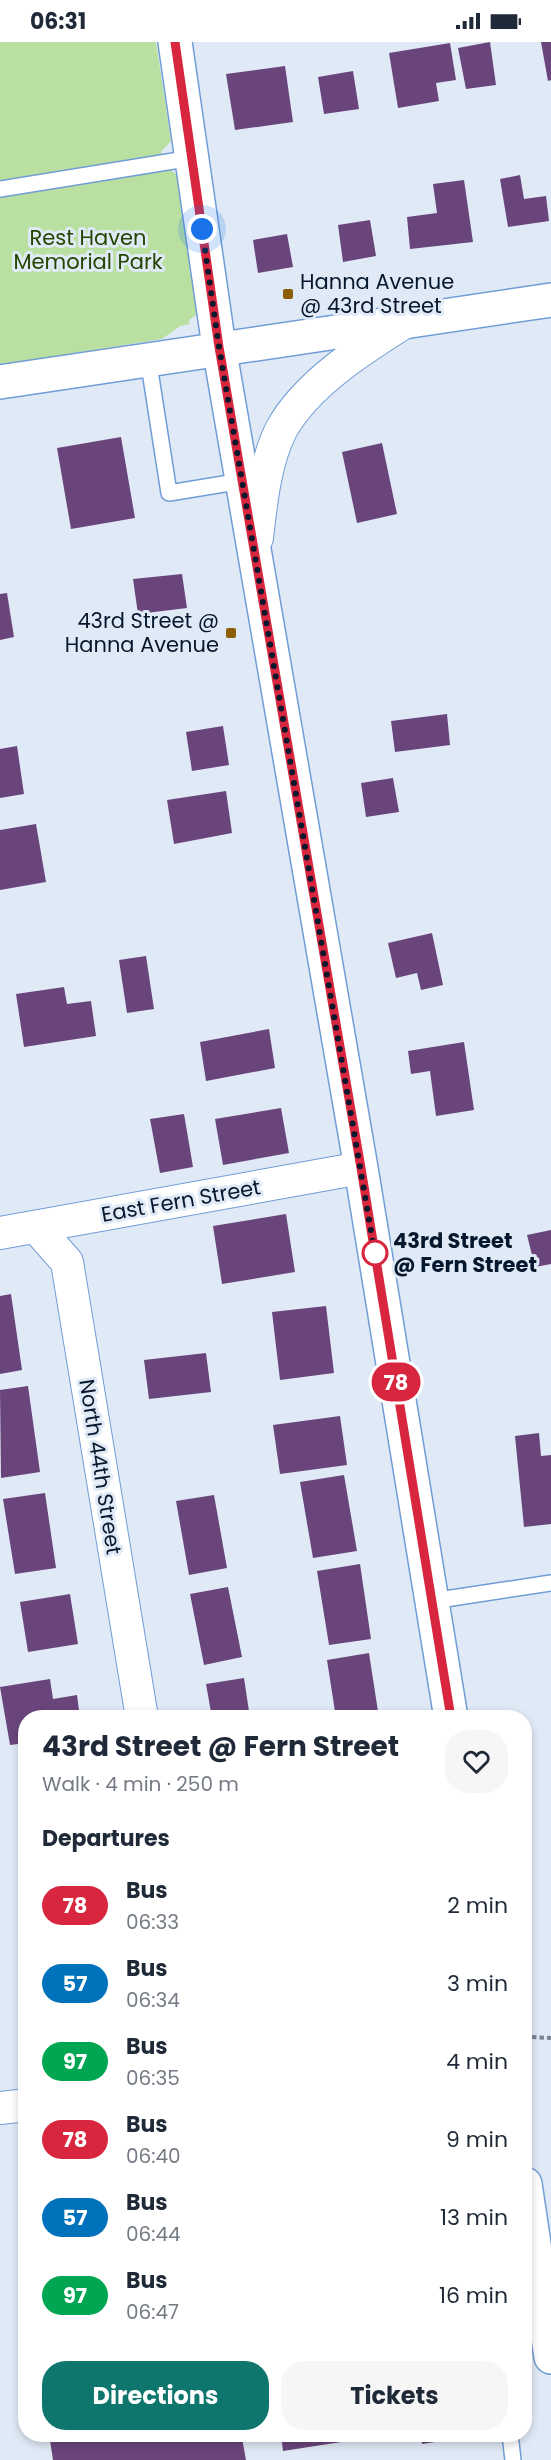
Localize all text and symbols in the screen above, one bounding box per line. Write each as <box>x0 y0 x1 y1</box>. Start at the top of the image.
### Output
text: 06:31 <box>30 6 86 37</box>
your location <box>187 214 217 244</box>
park label: Rest Haven Memorial Park <box>13 223 163 276</box>
place label: Hanna Avenue @ 43rd Street <box>300 267 454 320</box>
marker: Hanna Avenue @ 43rd Street <box>281 287 295 301</box>
place label: 43rd Street @ Hanna Avenue <box>65 606 219 659</box>
marker: 43rd Street @ Hanna Avenue <box>224 626 238 640</box>
street label: East Fern Street <box>99 1172 263 1229</box>
place label: 43rd Street @ Fern Street <box>393 1226 537 1279</box>
marker: 43rd Street @ Fern Street <box>362 1240 388 1266</box>
line badge: 78 <box>369 1362 423 1402</box>
text: 78 <box>384 1368 408 1397</box>
street label: North 44th Street <box>72 1377 129 1557</box>
text: 43rd Street @ Fern Street <box>42 1727 399 1766</box>
button: heart <box>445 1730 508 1793</box>
text: Walk · 4 min · 250 m <box>42 1770 239 1798</box>
text: Departures <box>42 1823 170 1854</box>
text: Bus <box>126 1875 168 1906</box>
text: 2 min <box>447 1890 508 1921</box>
text: 78 <box>63 1891 87 1920</box>
text: 06:33 <box>126 1908 179 1936</box>
text: Bus <box>126 1953 168 1984</box>
text: 3 min <box>447 1968 508 1999</box>
text: 57 <box>63 1969 87 1998</box>
text: 06:34 <box>126 1986 180 2014</box>
text: Bus <box>126 2031 168 2062</box>
text: 4 min <box>446 2046 508 2077</box>
text: 97 <box>63 2047 87 2076</box>
text: 06:35 <box>126 2064 180 2092</box>
text: Bus <box>126 2109 168 2140</box>
text: 9 min <box>446 2124 508 2155</box>
text: 78 <box>63 2125 87 2154</box>
text: 06:40 <box>126 2142 181 2170</box>
text: Bus <box>126 2187 168 2218</box>
text: 13 min <box>440 2202 508 2233</box>
text: 57 <box>63 2203 87 2232</box>
text: 06:44 <box>126 2220 181 2248</box>
text: Bus <box>126 2265 168 2296</box>
text: 16 min <box>439 2280 508 2311</box>
text: 97 <box>63 2281 87 2310</box>
text: 06:47 <box>126 2298 179 2326</box>
button: Directions <box>42 2361 269 2430</box>
button: Tickets <box>281 2361 508 2430</box>

